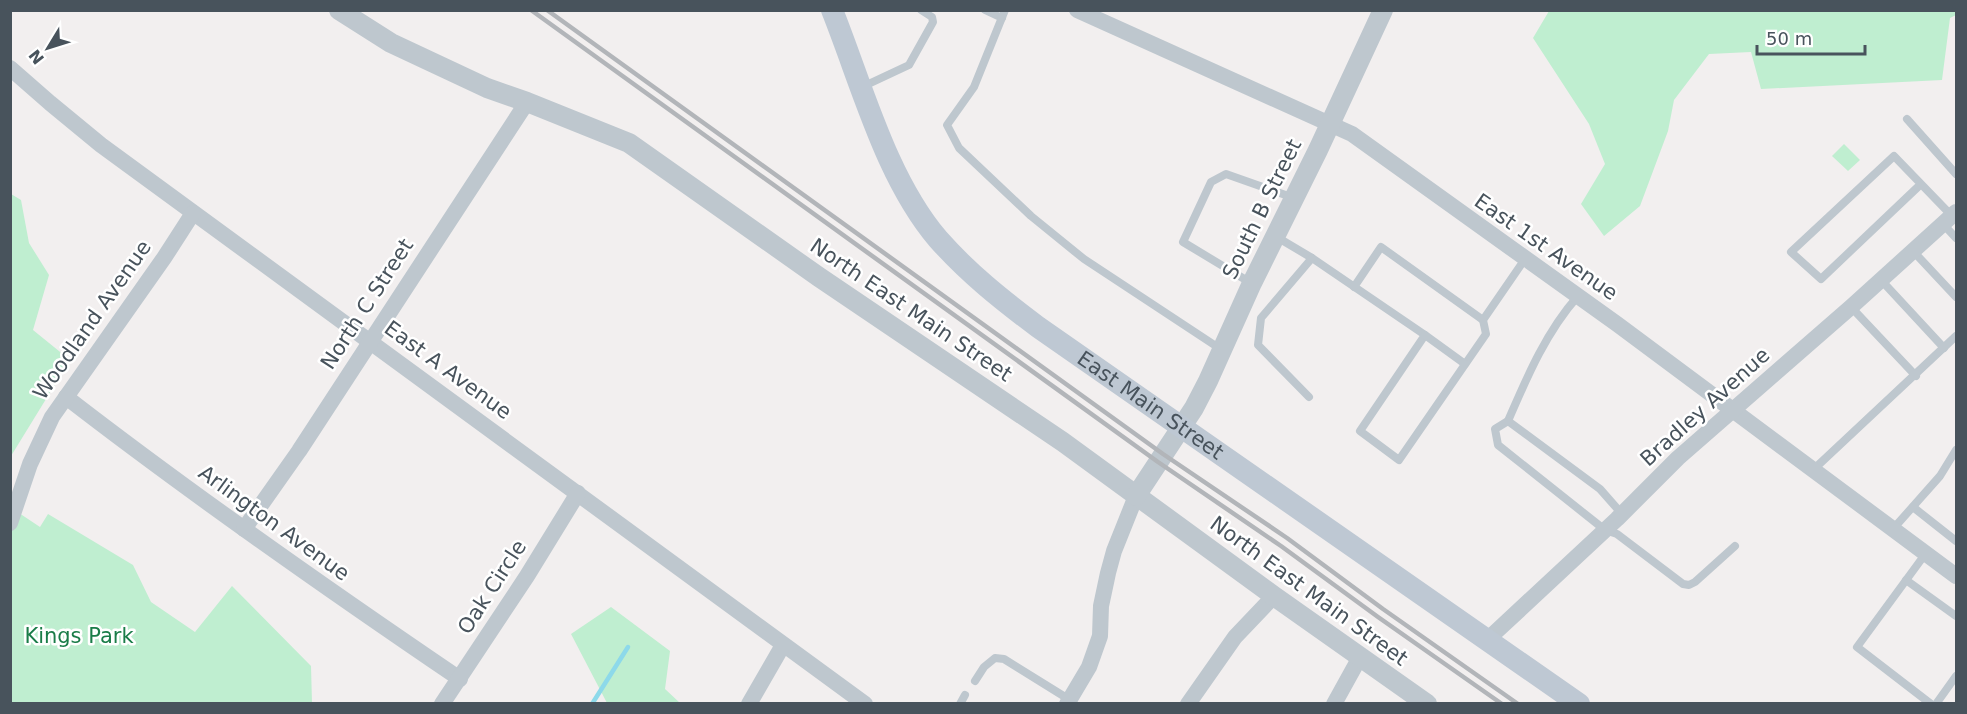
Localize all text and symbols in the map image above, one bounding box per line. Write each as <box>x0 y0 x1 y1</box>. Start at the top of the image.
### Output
north arrow <box>18 18 78 78</box>
scale bar <box>1757 18 1865 56</box>
text: 50 m <box>1766 28 1812 49</box>
text: N <box>25 46 48 68</box>
street label: South B Street <box>1218 135 1306 283</box>
street label: East 1st Avenue <box>1470 189 1622 305</box>
street label: North C Street <box>316 234 418 374</box>
street label: North East Main Street <box>806 234 1016 386</box>
street label: Woodland Avenue <box>28 236 156 404</box>
street label: East A Avenue <box>380 316 516 424</box>
street label: Bradley Avenue <box>1636 343 1774 471</box>
street label: East Main Street <box>1073 346 1228 465</box>
street label: Arlington Avenue <box>194 460 354 586</box>
street label: North East Main Street <box>1206 511 1412 671</box>
street label: Oak Circle <box>453 536 531 638</box>
park label: Kings Park <box>24 624 134 648</box>

